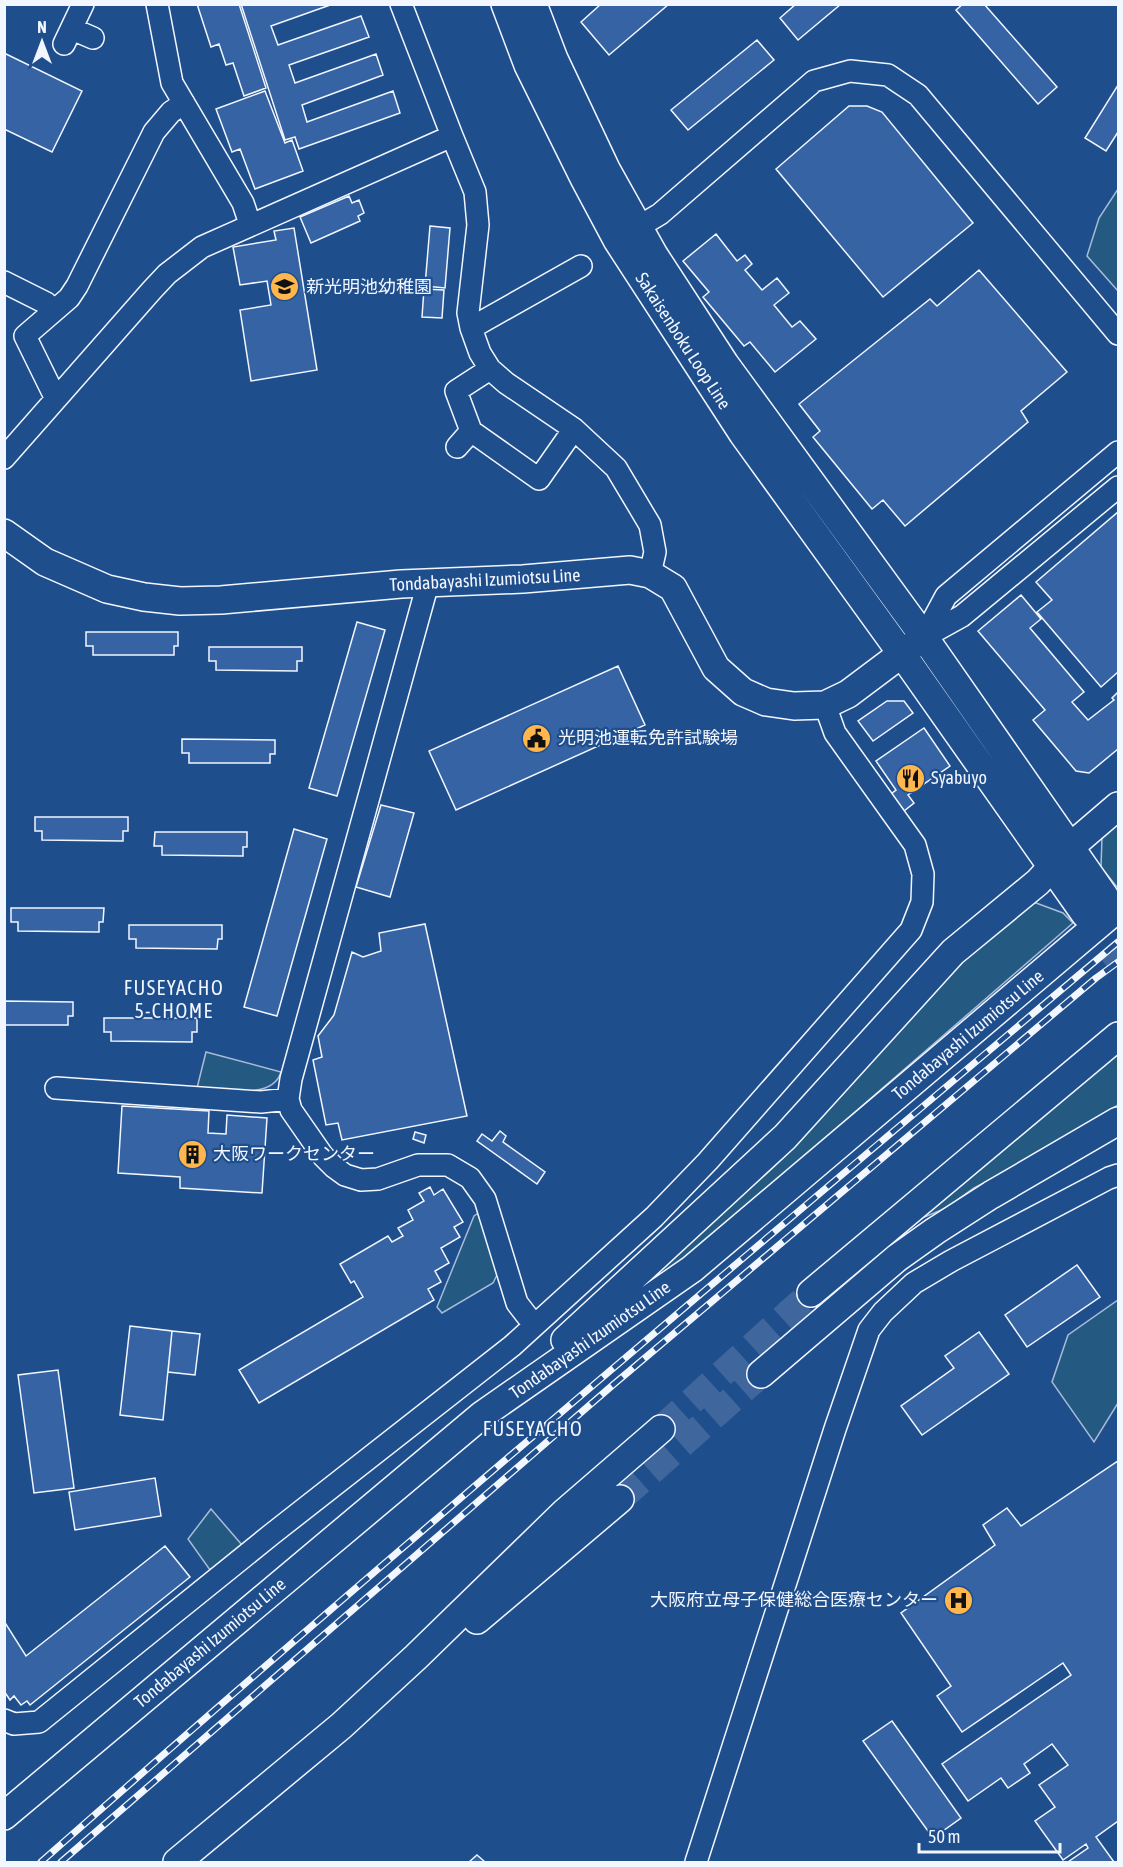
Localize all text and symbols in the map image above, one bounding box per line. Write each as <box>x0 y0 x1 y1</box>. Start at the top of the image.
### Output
north arrow <box>12 12 72 72</box>
text: N <box>37 18 47 36</box>
street label: Sakaisenboku Loop Line <box>631 269 735 413</box>
school or university icon: 新光明池幼稚園 <box>269 271 301 303</box>
place label: 新光明池幼稚園 <box>306 276 432 297</box>
street label: Tondabayashi Izumiotsu Line <box>389 564 581 595</box>
public building icon: 光明池運転免許試験場 <box>521 722 553 754</box>
place label: 光明池運転免許試験場 <box>558 727 738 748</box>
restaurant icon: Syabuyo <box>894 762 926 794</box>
place label: Syabuyo <box>931 767 987 788</box>
street label: Tondabayashi Izumiotsu Line <box>888 965 1048 1104</box>
district label: FUSEYACHO 5-CHOME <box>124 976 224 1022</box>
building icon: 大阪ワークセンター <box>176 1138 208 1170</box>
place label: 大阪ワークセンター <box>213 1143 375 1164</box>
street label: Tondabayashi Izumiotsu Line <box>505 1276 674 1403</box>
district label: FUSEYACHO <box>483 1417 583 1440</box>
street label: Tondabayashi Izumiotsu Line <box>130 1573 290 1712</box>
hospital icon: 大阪府立母子保健総合医療センター <box>943 1584 975 1616</box>
place label: 大阪府立母子保健総合医療センター <box>650 1589 938 1610</box>
scale bar <box>919 1816 1060 1854</box>
text: 50 m <box>928 1826 960 1847</box>

